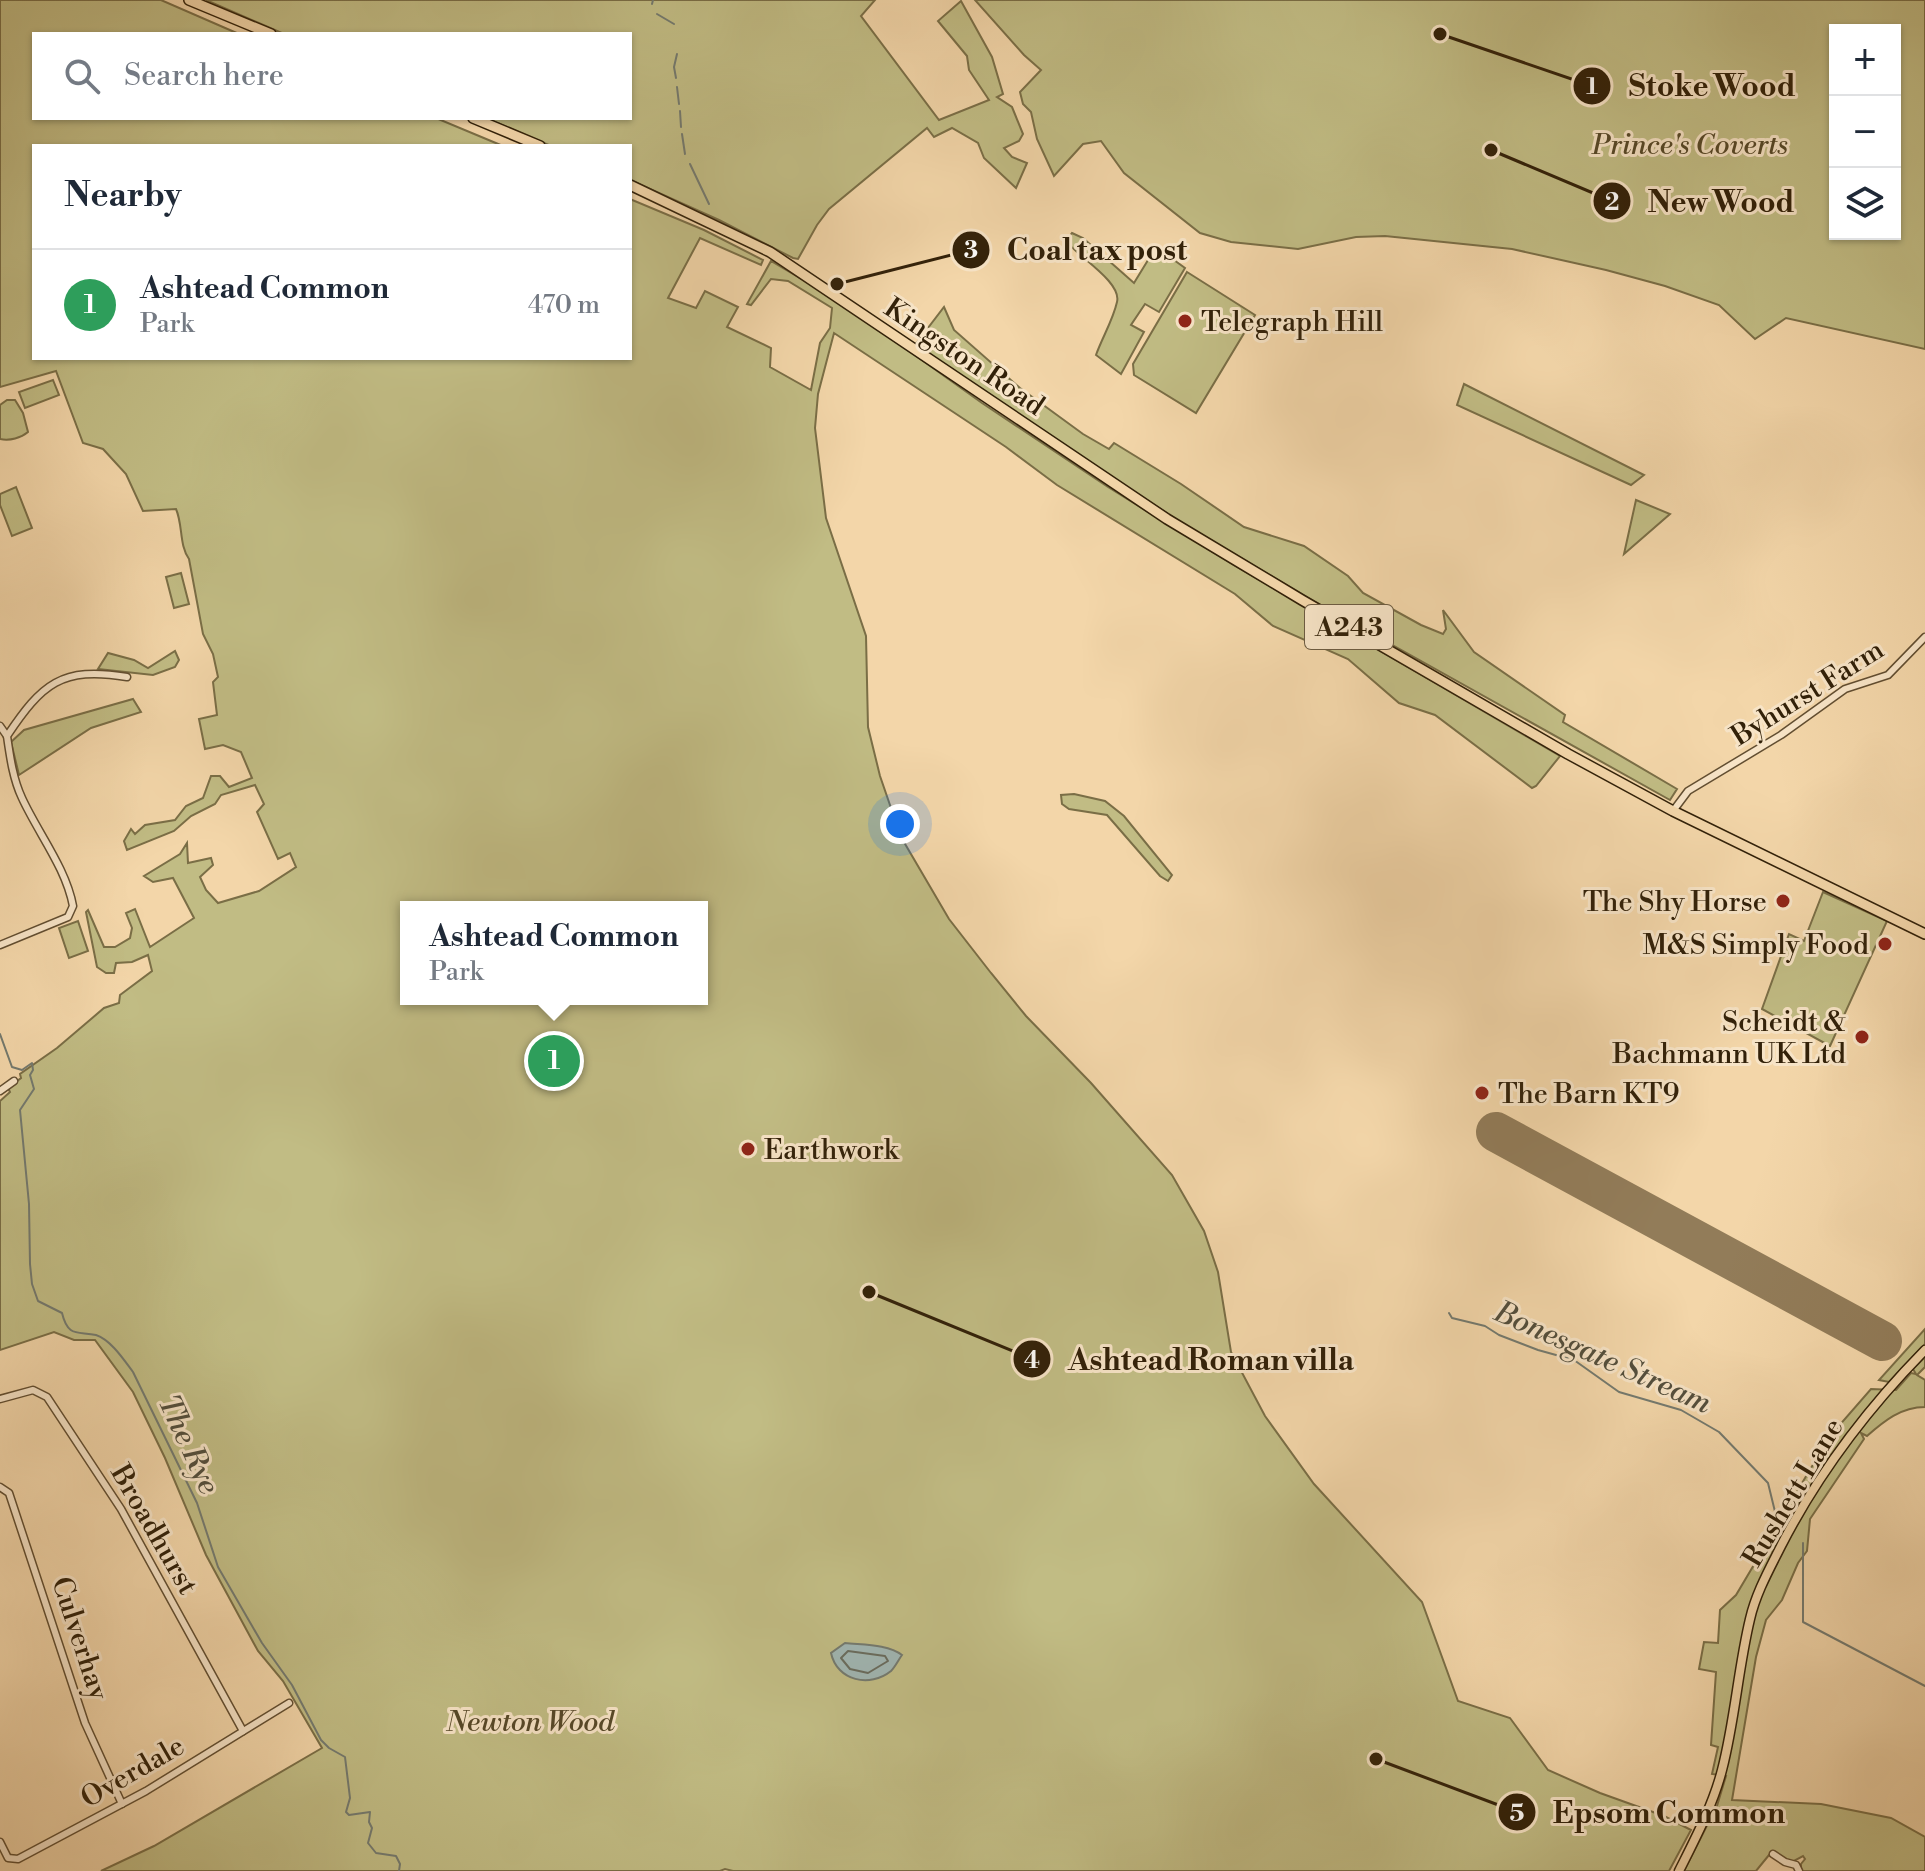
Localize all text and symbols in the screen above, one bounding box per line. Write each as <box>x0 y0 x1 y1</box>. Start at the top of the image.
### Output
map controls <box>1829 24 1901 240</box>
button: + <box>1829 24 1901 96</box>
search box <box>32 32 632 120</box>
icon: search <box>60 54 104 98</box>
text: Search here <box>124 57 284 95</box>
callout: Stoke Wood <box>1572 59 1811 113</box>
text: Stoke Wood <box>1628 68 1796 106</box>
text: 1 <box>1586 72 1598 102</box>
button: − <box>1829 96 1901 168</box>
park label: Prince's Coverts <box>1591 128 1788 163</box>
button: layers <box>1829 168 1901 240</box>
callout: New Wood <box>1592 174 1811 228</box>
text: Nearby <box>64 175 182 217</box>
text: New Wood <box>1647 184 1795 222</box>
text: 2 <box>1605 188 1620 218</box>
callout: Coal tax post <box>951 223 1203 277</box>
text: Coal tax post <box>1007 232 1188 270</box>
text: 3 <box>964 236 978 266</box>
text: Ashtead Common <box>140 270 389 308</box>
text: 1 <box>84 289 96 321</box>
text: 470 m <box>528 289 600 321</box>
street label: Kingston Road <box>877 291 1051 424</box>
place label: Telegraph Hill <box>1201 305 1383 340</box>
text: Park <box>140 308 194 340</box>
marker: Telegraph Hill <box>1176 312 1194 330</box>
road number: A243 <box>1305 605 1393 649</box>
street label: Byhurst Farm <box>1724 632 1891 755</box>
your location <box>880 804 920 844</box>
place label: The Shy Horse <box>1583 885 1767 920</box>
marker: The Shy Horse <box>1774 892 1792 910</box>
popup <box>400 901 708 1005</box>
text: Ashtead Common <box>429 918 679 956</box>
place label: M&S Simply Food <box>1643 928 1869 963</box>
marker: M&S Simply Food <box>1876 935 1894 953</box>
text: Park <box>429 956 483 988</box>
place label: Scheidt & Bachmann UK Ltd <box>1612 1005 1847 1072</box>
marker: Scheidt & Bachmann UK Ltd <box>1853 1028 1871 1046</box>
pin: 1 <box>528 1031 580 1091</box>
place label: The Barn KT9 <box>1498 1077 1680 1112</box>
marker: The Barn KT9 <box>1473 1084 1491 1102</box>
place label: Earthwork <box>764 1133 900 1168</box>
marker: Earthwork <box>739 1140 757 1158</box>
water label: Bonesgate Stream <box>1487 1293 1718 1423</box>
callout: Ashtead Roman villa <box>1012 1332 1370 1386</box>
text: Ashtead Roman villa <box>1067 1342 1355 1380</box>
text: 4 <box>1024 1346 1040 1376</box>
water label: The Rye <box>149 1389 228 1500</box>
street label: Rushett Lane <box>1735 1412 1851 1574</box>
street label: Broadhurst <box>102 1458 205 1601</box>
street label: Culverhay <box>43 1573 116 1705</box>
park label: Newton Wood <box>445 1705 615 1740</box>
street label: Overdale <box>75 1729 191 1816</box>
callout: Epsom Common <box>1497 1785 1801 1839</box>
text: Epsom Common <box>1553 1795 1786 1833</box>
text: 5 <box>1510 1799 1525 1829</box>

